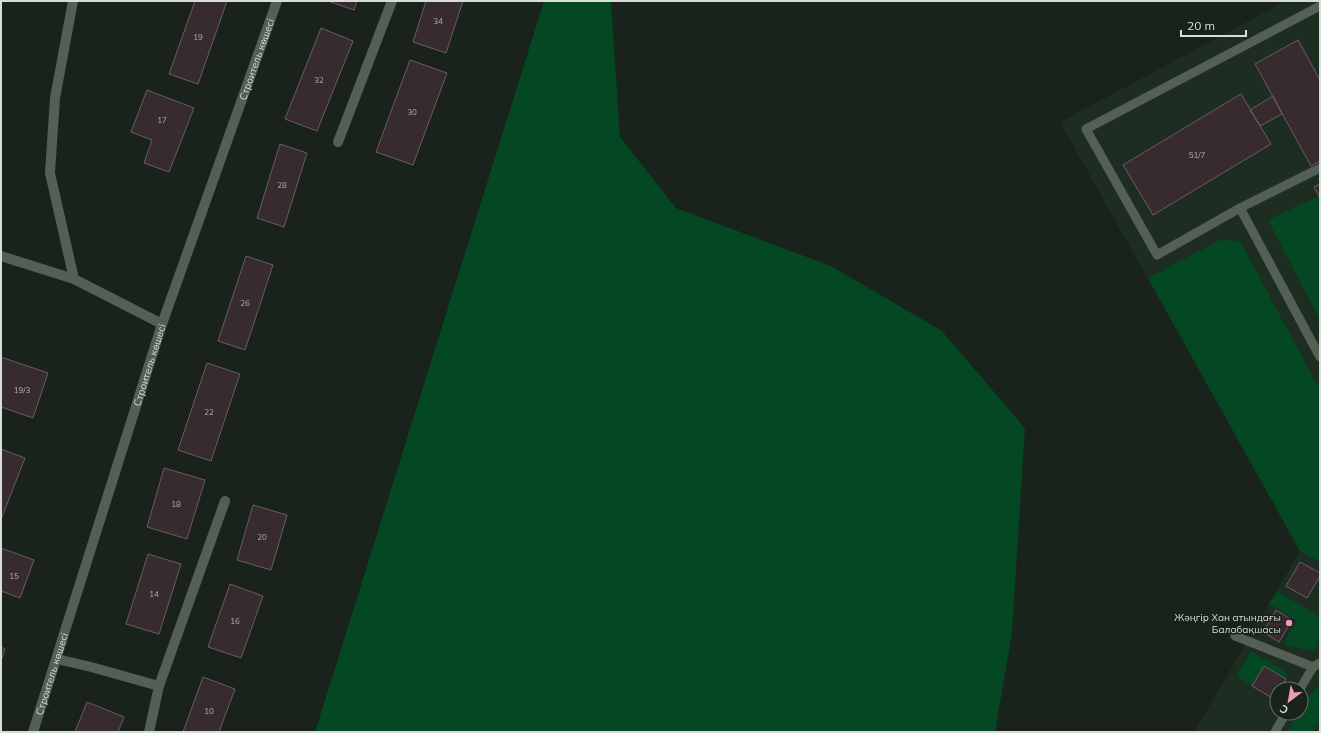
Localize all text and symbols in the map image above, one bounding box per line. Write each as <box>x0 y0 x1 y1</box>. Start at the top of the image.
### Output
scale bar <box>1181 12 1246 38</box>
house number: 34 <box>433 16 443 26</box>
street label: Строитель көшесі <box>236 17 277 102</box>
text: 20 m <box>1187 18 1215 33</box>
house number: 19 <box>193 32 203 42</box>
house number: 32 <box>314 75 324 85</box>
house number: 30 <box>407 107 417 117</box>
house number: 17 <box>157 115 167 125</box>
house number: 51/7 <box>1189 150 1206 160</box>
house number: 28 <box>277 180 287 190</box>
house number: 26 <box>240 298 250 308</box>
street label: Строитель көшесі <box>130 322 168 408</box>
house number: 19/3 <box>14 385 31 395</box>
house number: 22 <box>204 407 214 417</box>
house number: 18 <box>171 499 181 509</box>
house number: 20 <box>257 532 267 542</box>
house number: 15 <box>9 571 19 581</box>
house number: 14 <box>149 589 159 599</box>
place label: Жәңгір Хан атындағы Балабақшасы <box>1174 611 1281 636</box>
house number: 16 <box>230 616 240 626</box>
marker: Жәңгір Хан атындағы Балабақшасы <box>1284 618 1294 628</box>
street label: Строитель көшесі <box>32 631 71 717</box>
north arrow <box>1269 681 1309 721</box>
text: С <box>1277 701 1291 718</box>
house number: 10 <box>204 706 214 716</box>

